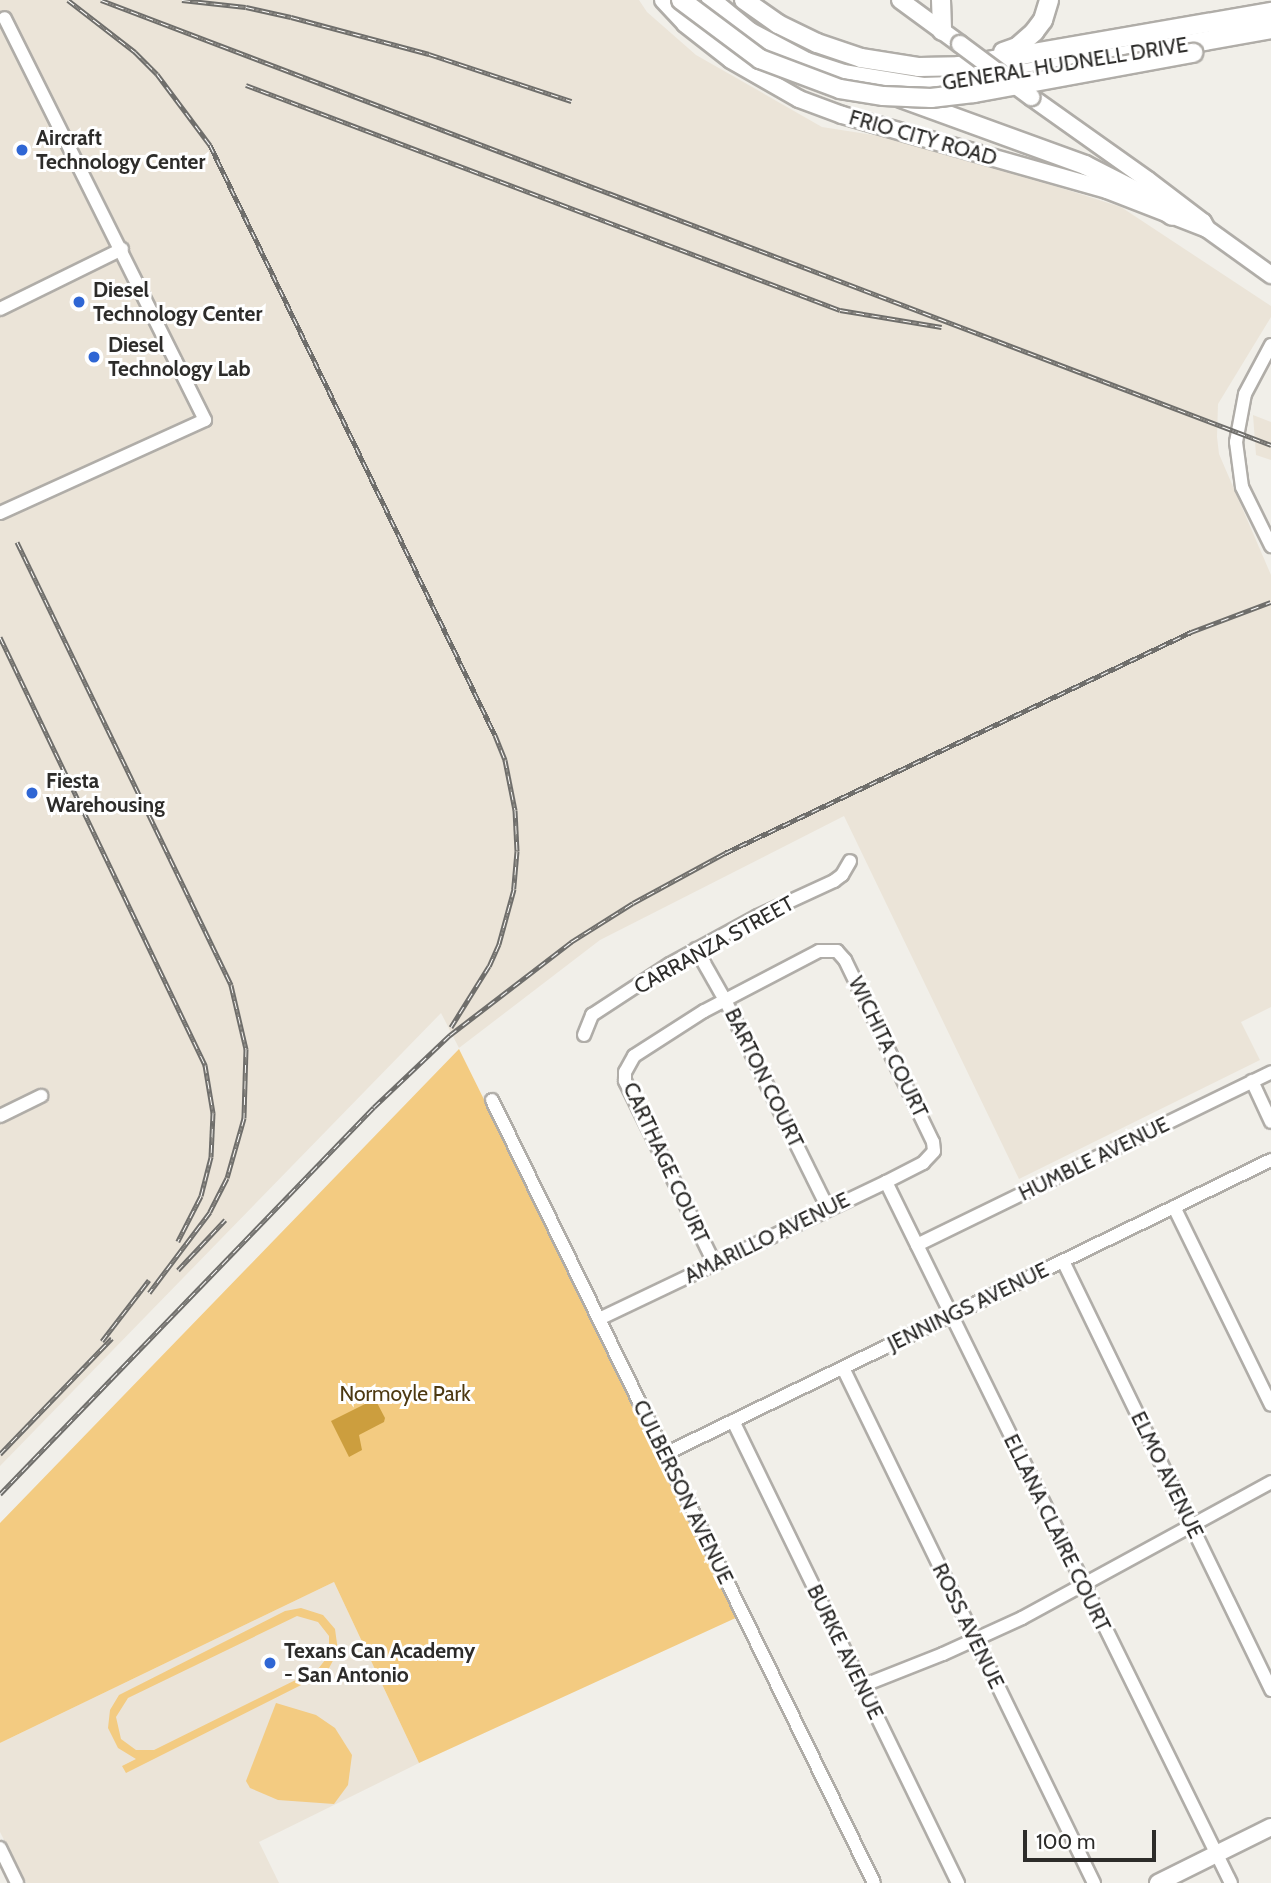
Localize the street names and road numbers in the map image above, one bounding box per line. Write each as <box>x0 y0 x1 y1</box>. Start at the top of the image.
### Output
street label: GENERAL HUDNELL DRIVE <box>940 32 1190 96</box>
street label: FRIO CITY ROAD <box>846 105 1000 171</box>
street label: CARRANZA STREET <box>630 891 798 999</box>
street label: WICHITA COURT <box>843 972 933 1122</box>
street label: BARTON COURT <box>719 1004 809 1152</box>
street label: CARTHAGE COURT <box>618 1078 714 1248</box>
street label: HUMBLE AVENUE <box>1015 1112 1173 1206</box>
street label: AMARILLO AVENUE <box>680 1187 854 1289</box>
street label: JENNINGS AVENUE <box>883 1257 1053 1357</box>
street label: CULBERSON AVENUE <box>628 1396 738 1588</box>
street label: ELMO AVENUE <box>1125 1407 1209 1543</box>
street label: ELLANA CLAIRE COURT <box>998 1430 1116 1636</box>
street label: ROSS AVENUE <box>927 1559 1009 1693</box>
street label: BURKE AVENUE <box>802 1581 888 1723</box>

